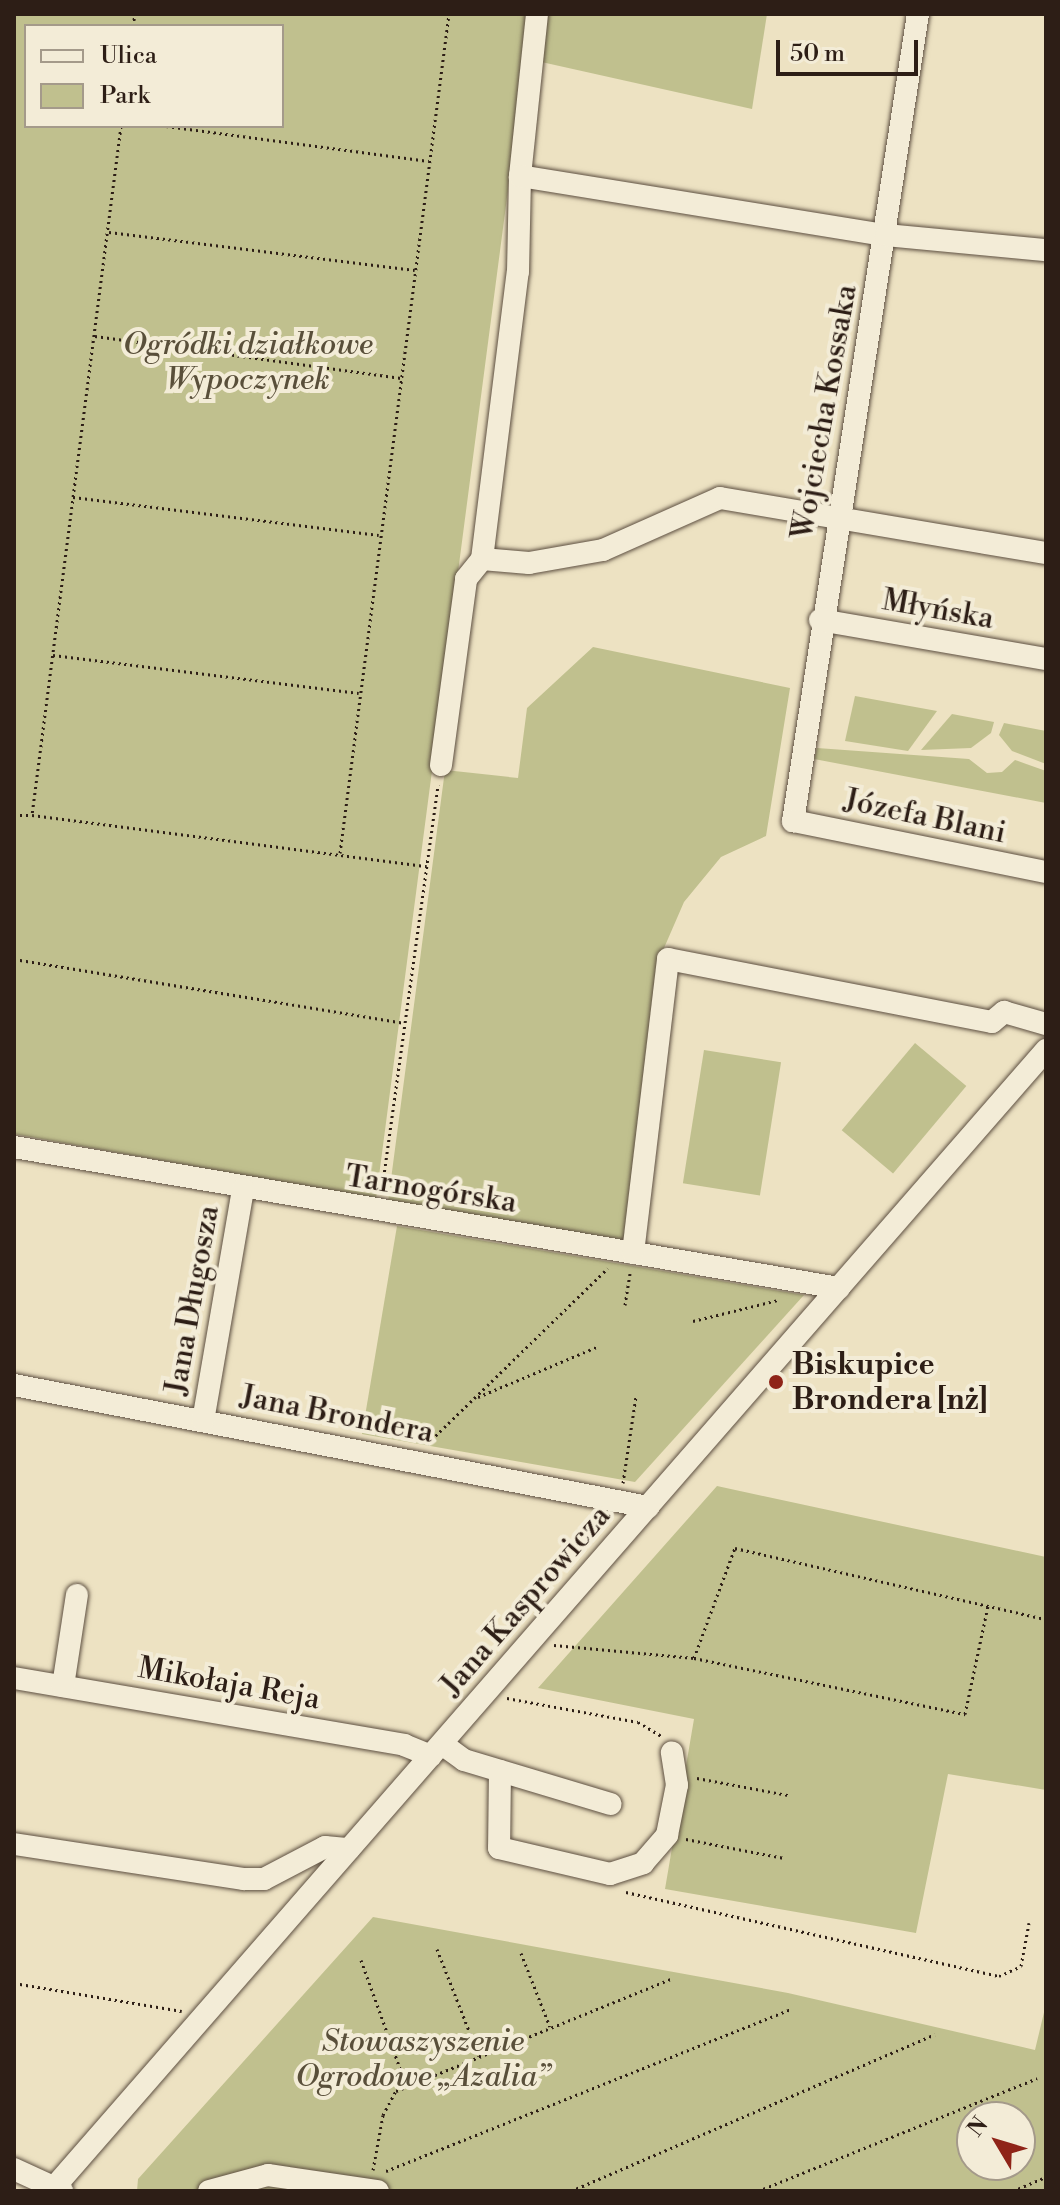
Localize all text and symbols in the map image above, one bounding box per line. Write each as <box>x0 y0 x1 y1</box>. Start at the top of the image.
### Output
legend <box>24 24 284 128</box>
scale bar <box>780 24 922 74</box>
text: 50 m <box>790 39 845 69</box>
text: Ulica <box>100 41 157 71</box>
text: Park <box>100 81 150 111</box>
street label: Wojciecha Kossaka <box>785 282 865 542</box>
park label: Ogródki działkowe Wypoczynek <box>123 327 373 398</box>
street label: Młyńska <box>879 582 997 638</box>
street label: Józefa Blani <box>841 782 1009 852</box>
street label: Tarnogórska <box>343 1159 519 1221</box>
street label: Jana Długosza <box>159 1203 227 1397</box>
place label: Biskupice Brondera [nż] <box>792 1347 988 1418</box>
marker: Biskupice Brondera [nż] <box>767 1373 785 1391</box>
street label: Jana Brondera <box>237 1379 437 1451</box>
street label: Jana Kasprowicza <box>434 1499 618 1703</box>
street label: Mikołaja Reja <box>135 1650 323 1718</box>
park label: Stowaszyszenie Ogrodowe „Azalia” <box>295 2024 551 2094</box>
north arrow <box>956 2101 1036 2181</box>
text: N <box>962 2112 994 2142</box>

